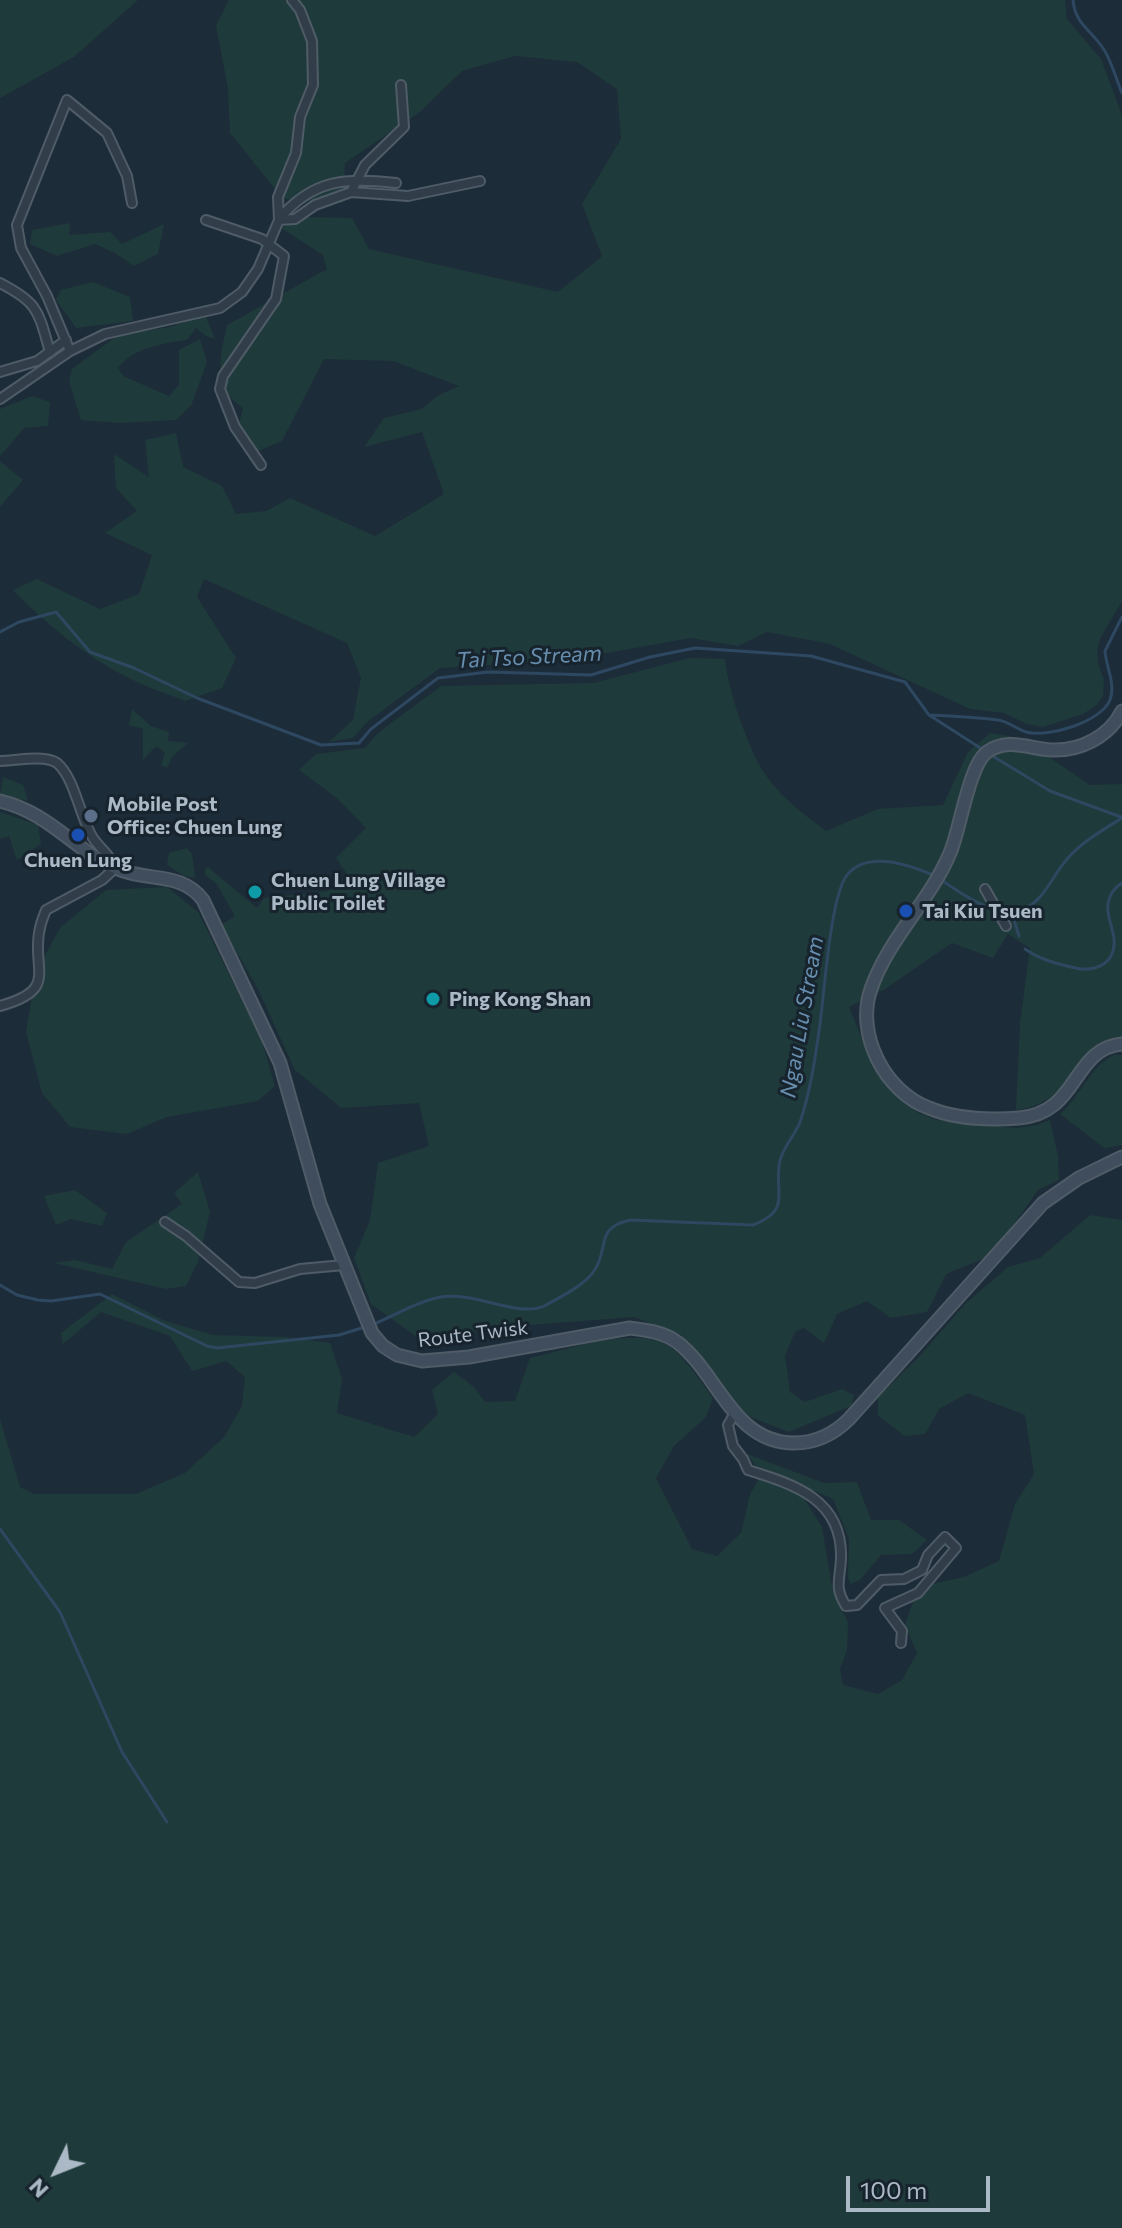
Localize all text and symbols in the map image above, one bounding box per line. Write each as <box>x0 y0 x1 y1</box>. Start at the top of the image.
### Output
water label: Tai Tso Stream <box>455 640 603 674</box>
place label: Mobile Post Office: Chuen Lung <box>107 792 282 839</box>
marker: Mobile Post Office: Chuen Lung <box>82 807 100 825</box>
marker: Chuen Lung <box>69 826 87 844</box>
place label: Chuen Lung <box>24 848 132 872</box>
place label: Chuen Lung Village Public Toilet <box>271 868 445 915</box>
marker: Chuen Lung Village Public Toilet <box>246 883 264 901</box>
place label: Tai Kiu Tsuen <box>922 899 1043 923</box>
marker: Tai Kiu Tsuen <box>897 902 915 920</box>
water label: Ngau Liu Stream <box>775 934 829 1100</box>
place label: Ping Kong Shan <box>449 987 591 1011</box>
marker: Ping Kong Shan <box>424 990 442 1008</box>
street label: Route Twisk <box>416 1315 530 1353</box>
north arrow <box>16 2132 96 2212</box>
scale bar <box>850 2160 994 2210</box>
text: N <box>23 2173 54 2204</box>
text: 100 m <box>860 2175 927 2204</box>

